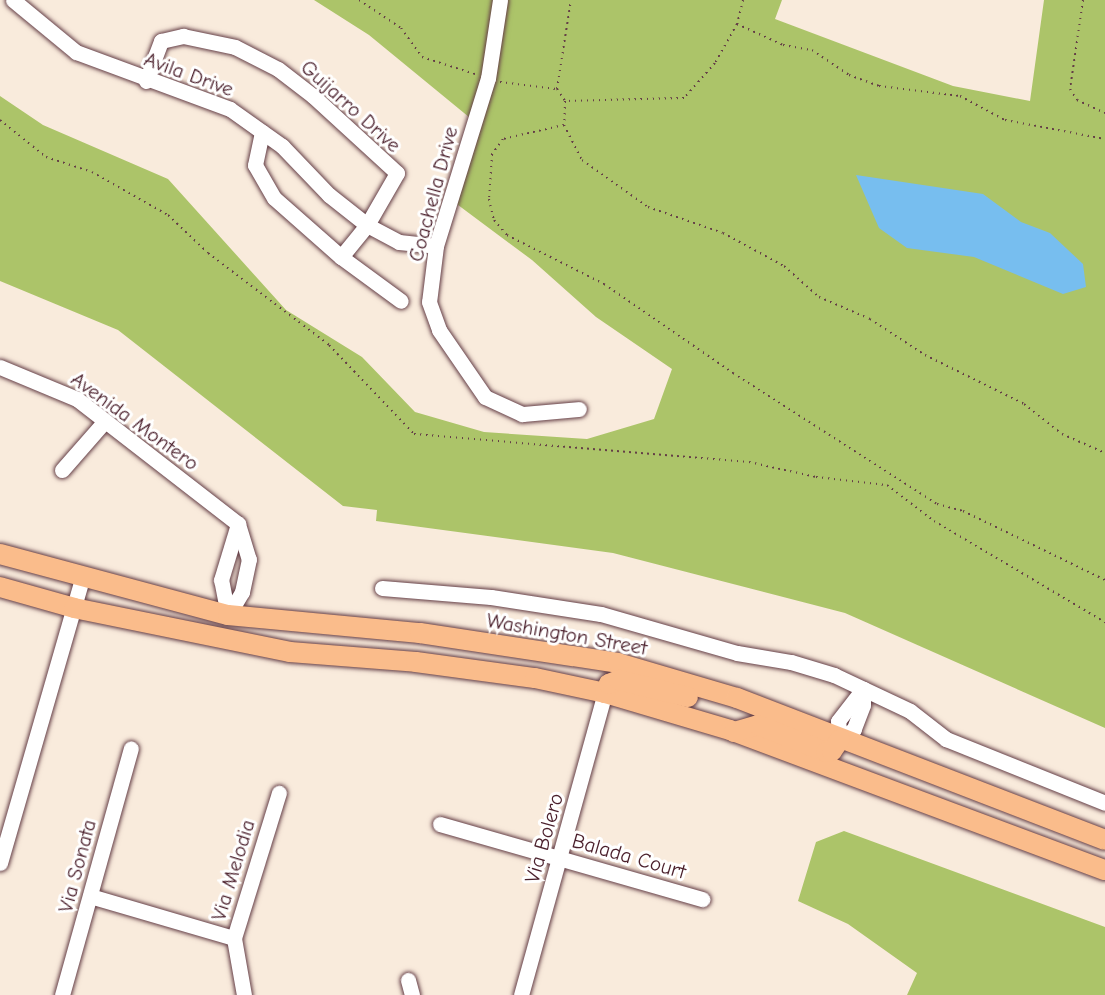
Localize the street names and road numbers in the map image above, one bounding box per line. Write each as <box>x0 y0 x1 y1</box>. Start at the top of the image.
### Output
street label: Avila Drive <box>141 46 237 102</box>
street label: Guijarro Drive <box>296 54 406 158</box>
street label: Coachella Drive <box>403 124 463 264</box>
street label: Avenida Montero <box>66 366 204 476</box>
street label: Washington Street <box>485 607 649 661</box>
street label: Via Bolero <box>519 790 569 886</box>
street label: Via Melodia <box>206 816 260 924</box>
street label: Via Sonata <box>53 817 101 915</box>
street label: Balada Court <box>569 828 689 884</box>

